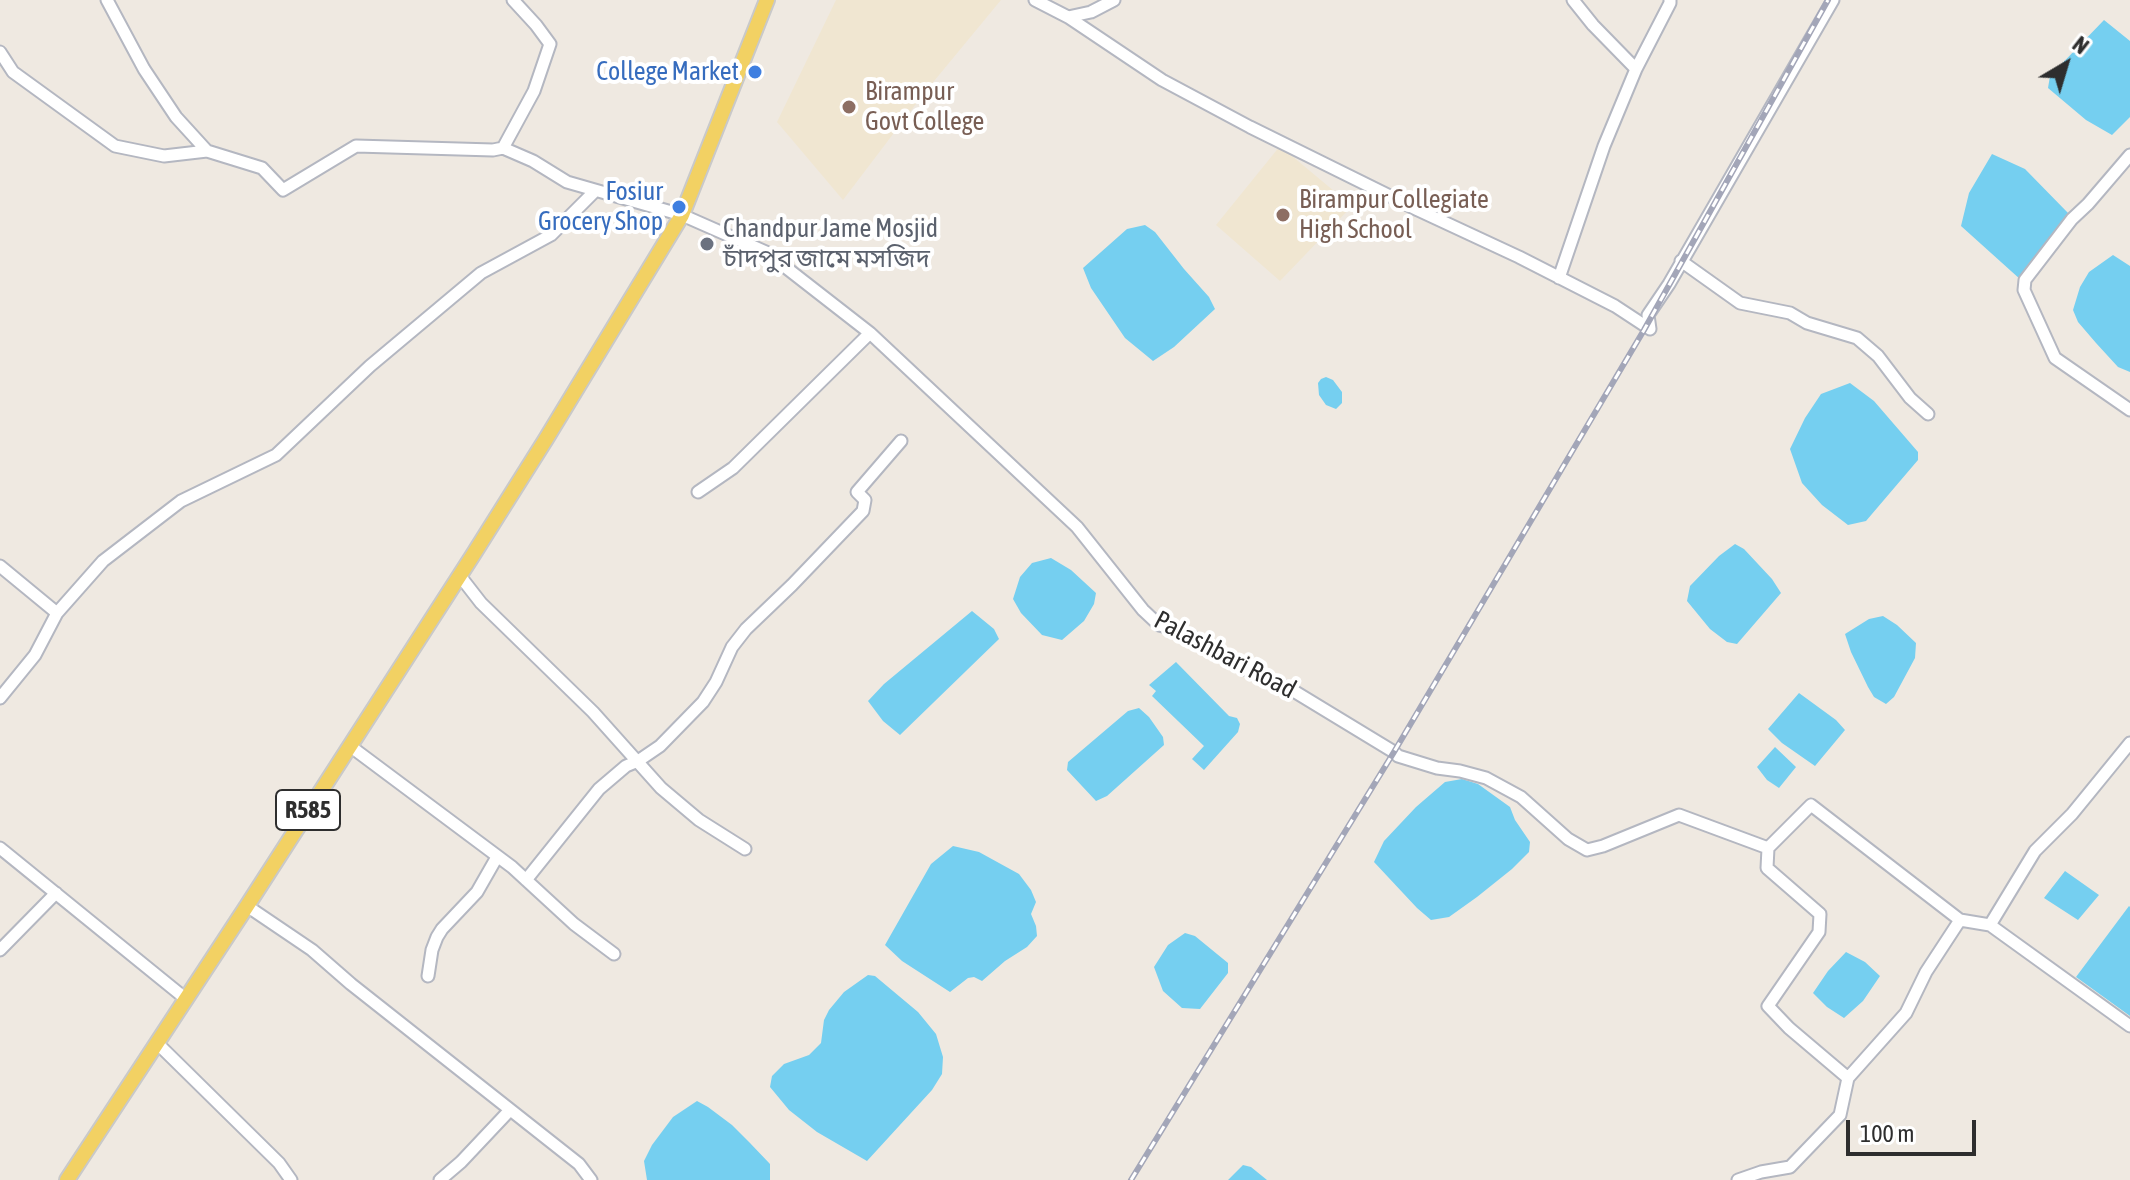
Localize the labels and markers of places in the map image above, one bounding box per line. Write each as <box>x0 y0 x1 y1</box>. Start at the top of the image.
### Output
place label: College Market <box>596 56 739 88</box>
marker: College Market <box>746 63 764 81</box>
place label: Birampur Govt College <box>865 76 984 138</box>
marker: Birampur Govt College <box>840 98 858 116</box>
place label: Fosiur Grocery Shop <box>538 176 663 238</box>
place label: Birampur Collegiate High School <box>1299 184 1489 246</box>
marker: Fosiur Grocery Shop <box>670 198 688 216</box>
marker: Birampur Collegiate High School <box>1274 206 1292 224</box>
place label: Chandpur Jame Mosjid চাঁদপুর জামে মসজিদ <box>723 213 938 274</box>
marker: Chandpur Jame Mosjid চাঁদপুর জামে মসজিদ <box>698 235 716 253</box>

